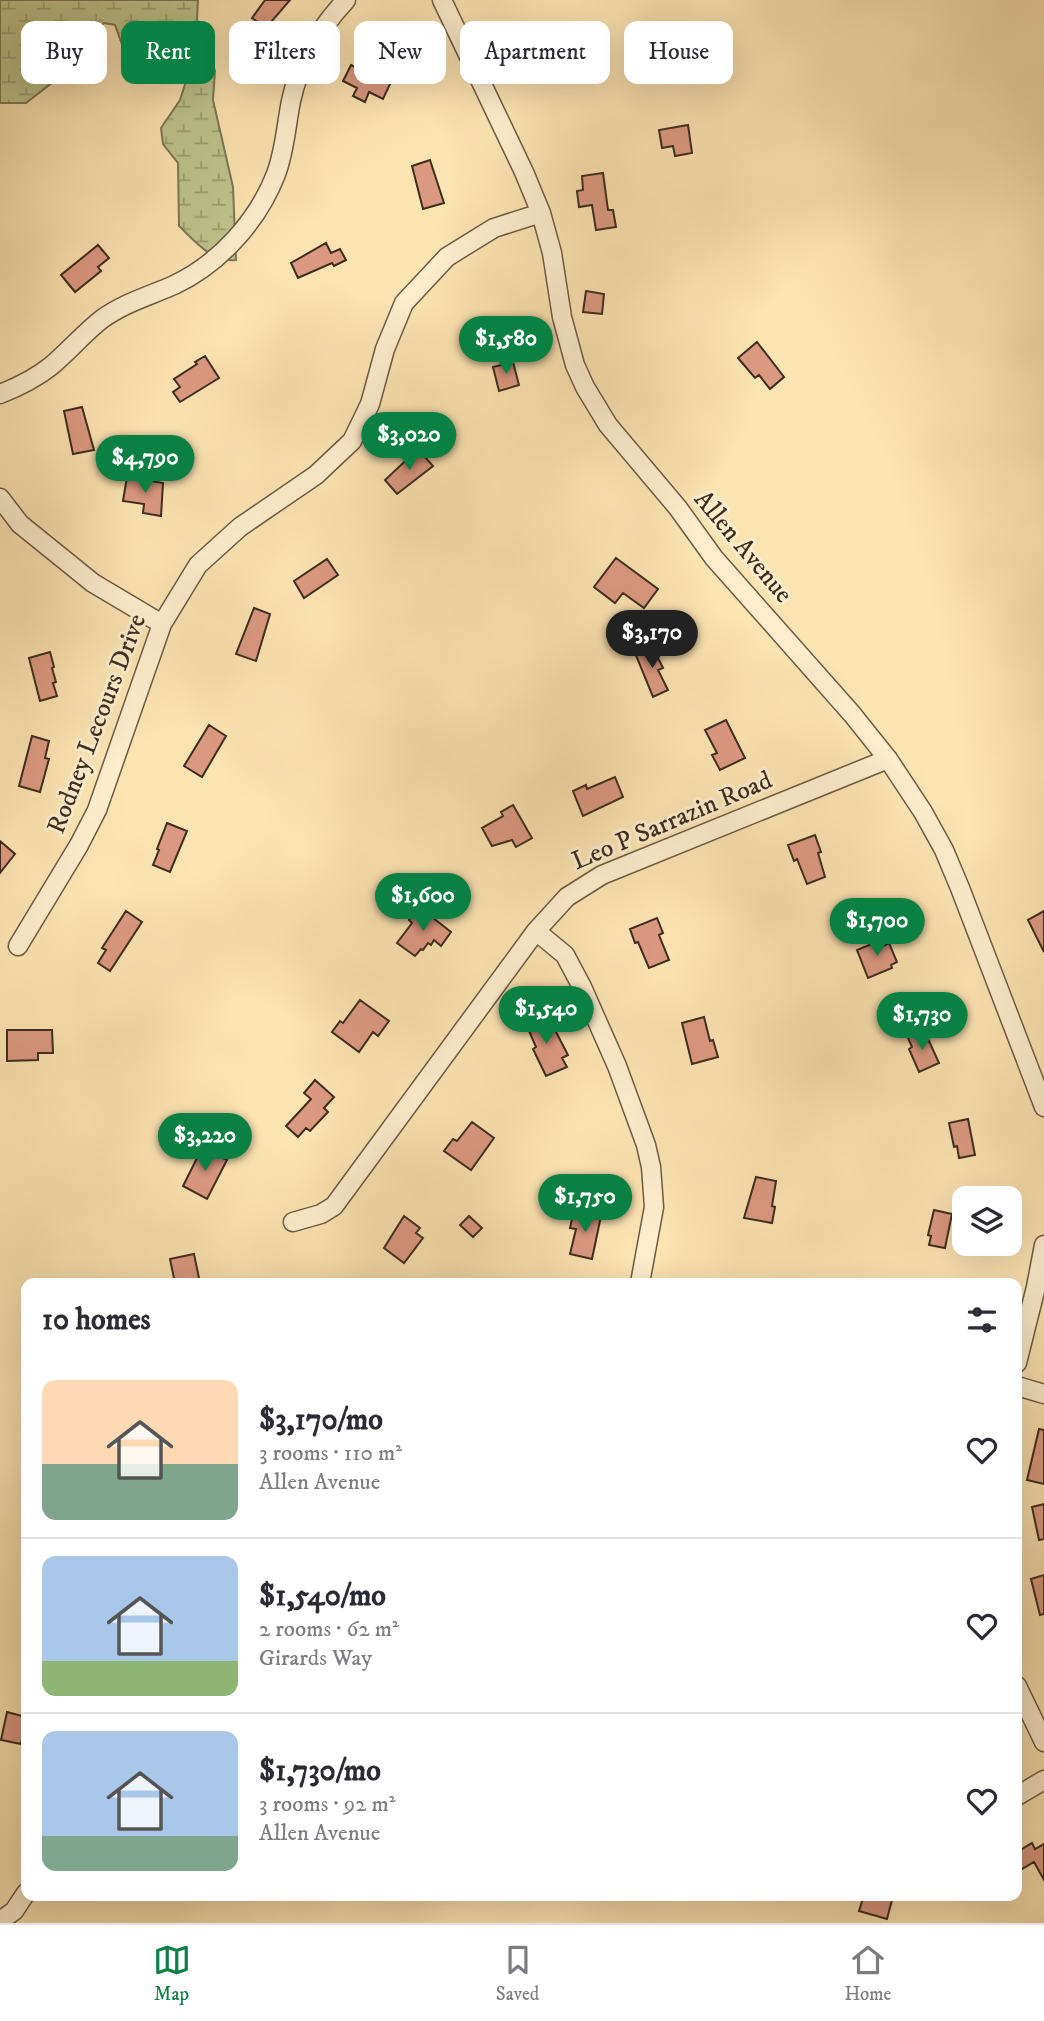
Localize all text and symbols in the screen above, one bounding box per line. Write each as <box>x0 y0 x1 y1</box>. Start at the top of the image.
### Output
chip: Buy <box>21 21 107 84</box>
chip: Rent <box>121 21 215 84</box>
chip: Filters <box>229 21 340 84</box>
chip: New <box>354 21 446 84</box>
chip: Apartment <box>460 21 610 84</box>
chip: House <box>624 21 733 84</box>
pin: $1,580 <box>449 316 563 376</box>
text: $1,580 <box>475 324 537 353</box>
pin: $3,020 <box>352 412 466 472</box>
text: $3,020 <box>377 420 441 449</box>
pin: $4,790 <box>88 435 202 495</box>
text: $4,790 <box>111 443 179 472</box>
street label: Allen Avenue <box>686 484 800 610</box>
street label: Rodney Lecours Drive <box>40 609 154 839</box>
pin: $3,170 <box>595 610 709 670</box>
text: $3,170 <box>622 618 682 647</box>
street label: Leo P Sarrazin Road <box>567 764 777 878</box>
pin: $1,600 <box>366 874 480 933</box>
text: $1,600 <box>391 881 455 910</box>
pin: $1,700 <box>820 898 934 958</box>
text: $1,700 <box>846 906 908 935</box>
pin: $1,540 <box>489 986 603 1046</box>
pin: $1,730 <box>865 992 979 1052</box>
text: $1,540 <box>515 994 577 1023</box>
text: $1,730 <box>893 1000 951 1029</box>
pin: $3,220 <box>148 1114 262 1173</box>
text: $3,220 <box>174 1121 236 1150</box>
pin: $1,750 <box>528 1174 642 1234</box>
text: $1,750 <box>554 1182 616 1211</box>
map controls <box>952 1186 1022 1256</box>
button: layers <box>952 1186 1022 1256</box>
icon: filters <box>963 1301 1001 1339</box>
text: 10 homes <box>42 1302 151 1339</box>
text: $3,170/mo <box>259 1402 383 1439</box>
icon: home <box>98 1408 182 1492</box>
icon: heart <box>963 1431 1001 1469</box>
text: 3 rooms · 110 m² <box>259 1439 402 1468</box>
text: Allen Avenue <box>259 1468 380 1497</box>
text: $1,540/mo <box>259 1578 386 1615</box>
icon: home <box>98 1584 182 1668</box>
icon: heart <box>963 1607 1001 1645</box>
text: 2 rooms · 62 m² <box>259 1615 399 1644</box>
text: Girards Way <box>259 1644 372 1673</box>
text: $1,730/mo <box>259 1753 381 1790</box>
icon: home <box>98 1759 182 1843</box>
icon: heart <box>963 1782 1001 1820</box>
text: 3 rooms · 92 m² <box>259 1790 396 1819</box>
text: Allen Avenue <box>259 1819 380 1848</box>
tab: Map <box>153 1941 191 2006</box>
tab: Saved <box>496 1941 539 2006</box>
tab: Home <box>844 1941 891 2006</box>

